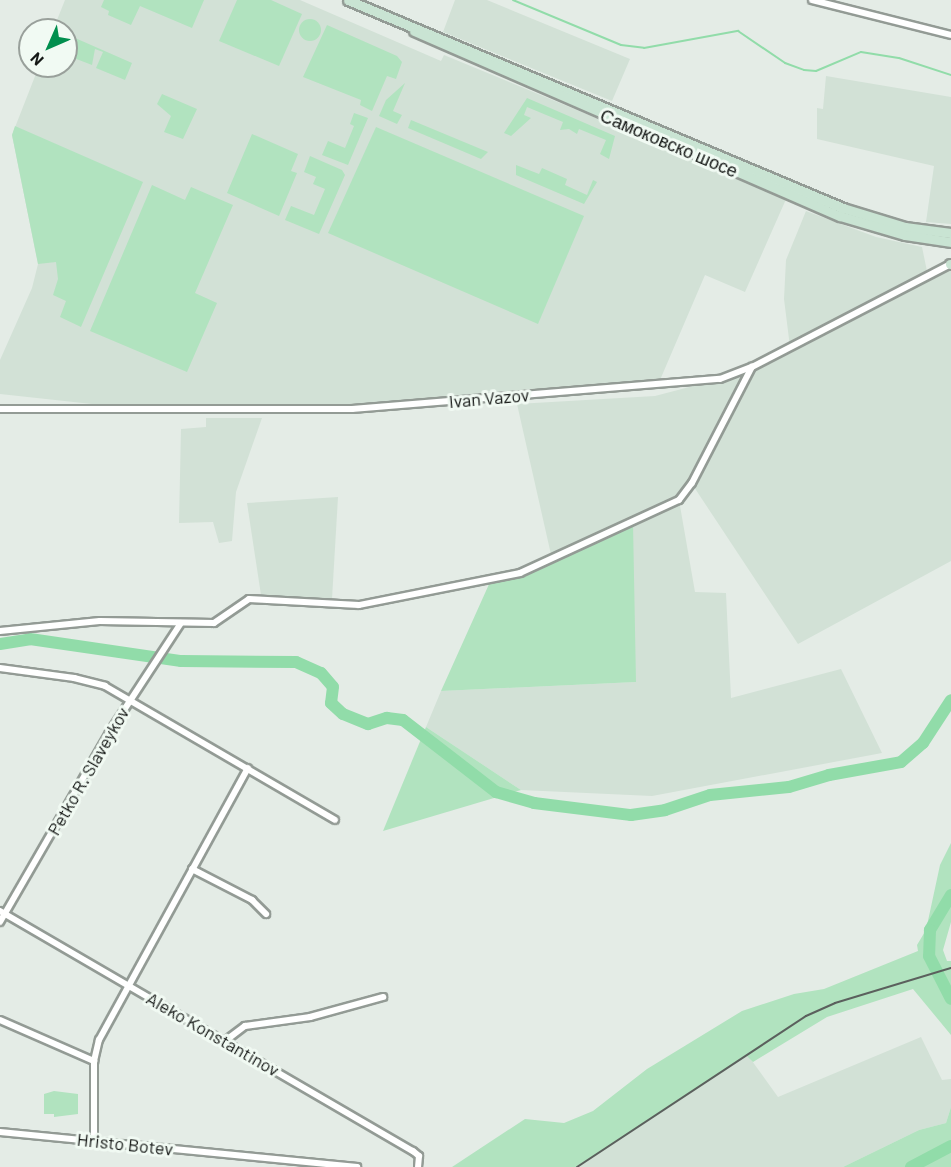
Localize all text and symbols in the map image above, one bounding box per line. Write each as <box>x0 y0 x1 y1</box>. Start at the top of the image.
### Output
north arrow <box>18 18 78 78</box>
text: N <box>26 49 47 70</box>
street label: Самоковско шосе <box>597 104 741 182</box>
street label: Ivan Vazov <box>448 384 530 412</box>
street label: Petko R. Slaveykov <box>43 703 133 839</box>
street label: Aleko Konstantinov <box>143 987 283 1081</box>
street label: Hristo Botev <box>76 1128 174 1160</box>

